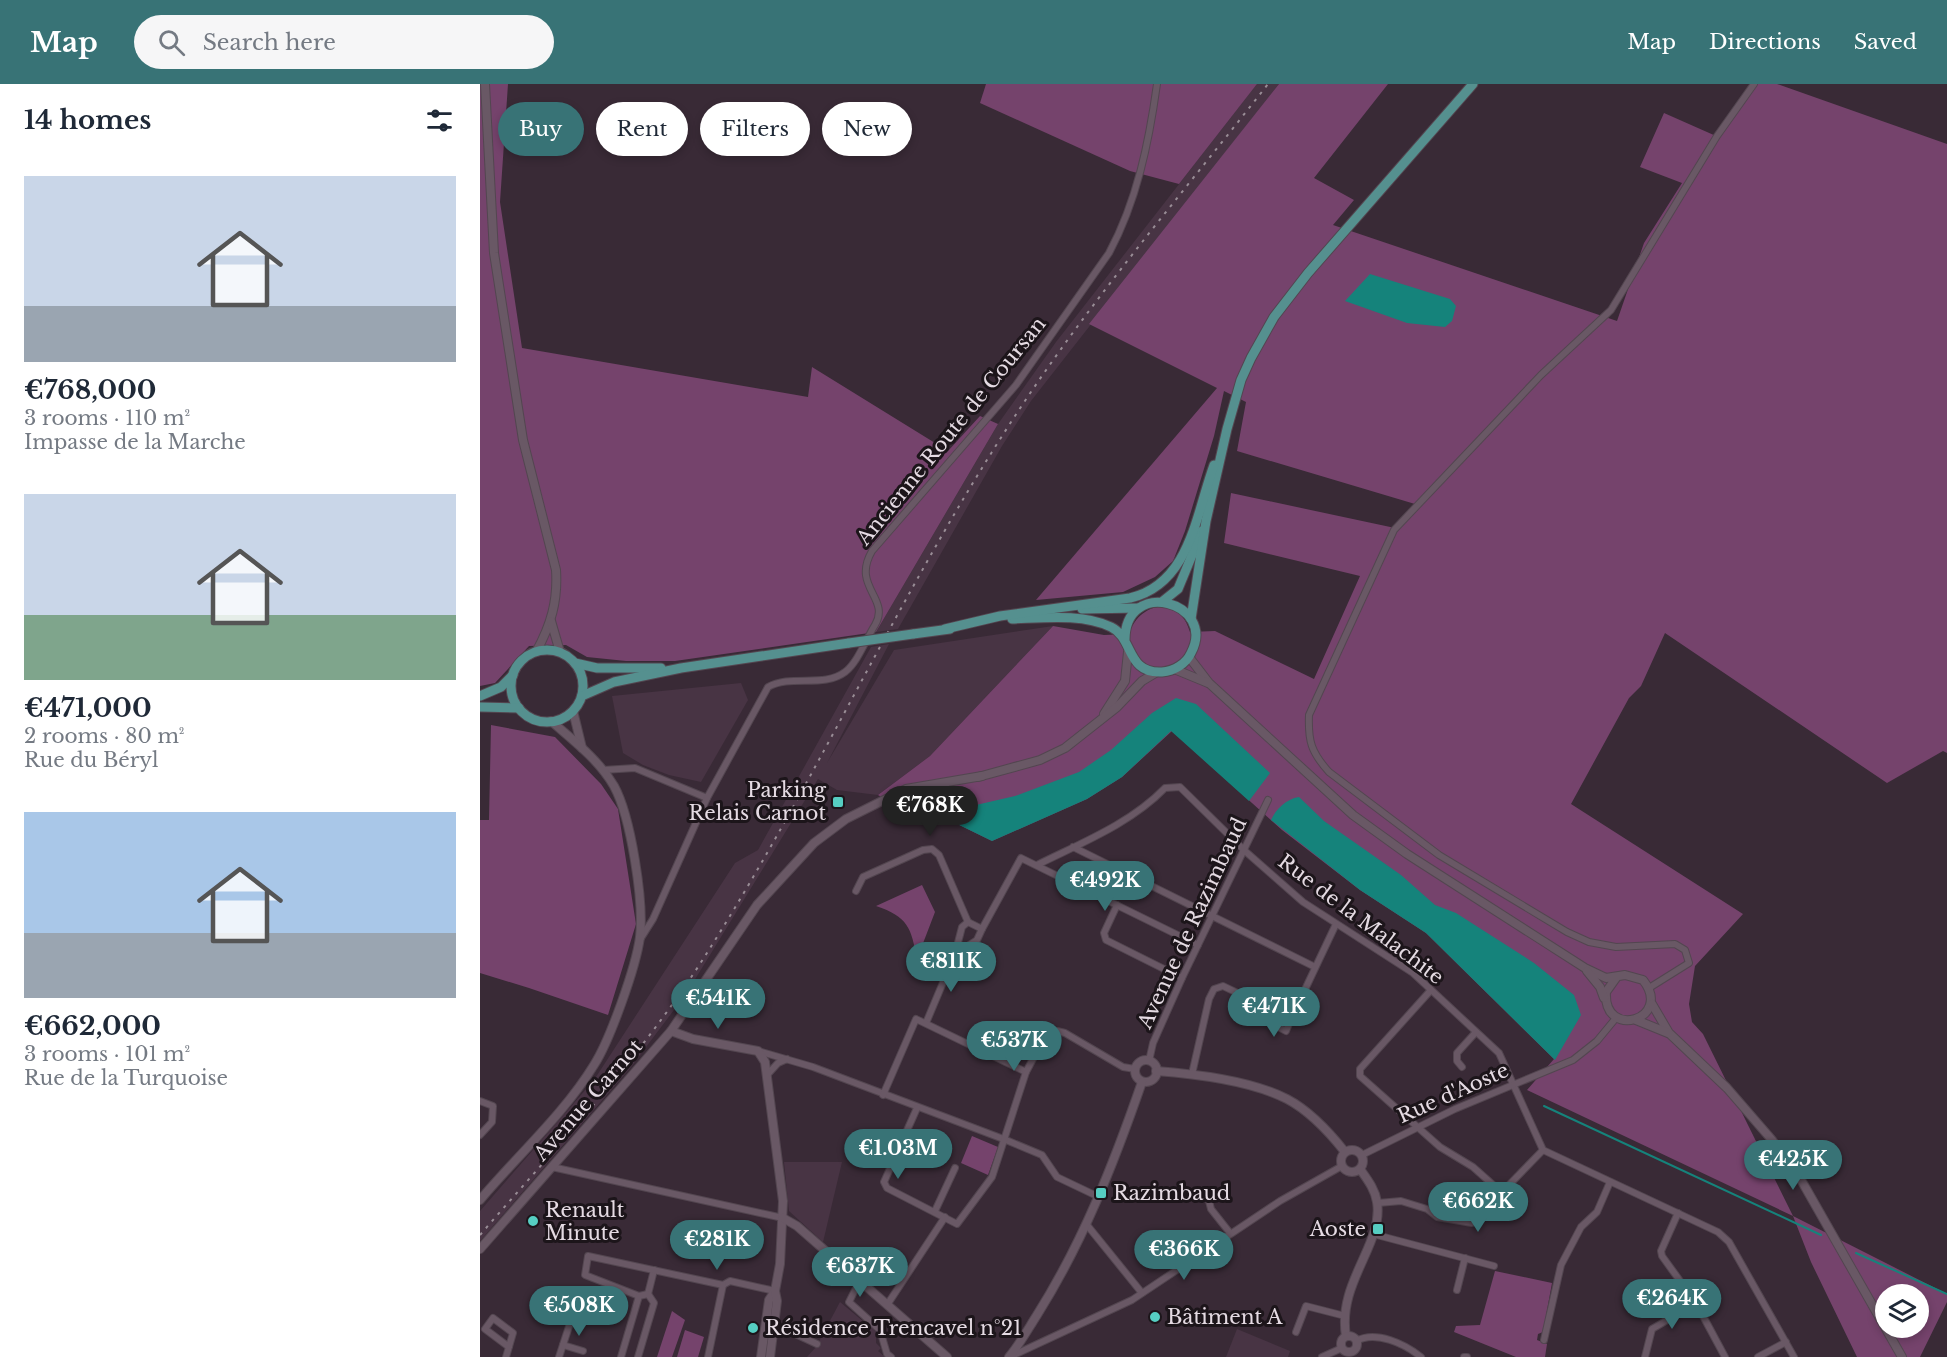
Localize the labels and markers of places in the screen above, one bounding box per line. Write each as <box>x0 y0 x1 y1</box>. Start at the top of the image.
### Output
place label: Parking Relais Carnot <box>689 778 827 825</box>
pin: €768K <box>888 786 972 837</box>
marker: Parking Relais Carnot <box>831 795 845 809</box>
pin: €492K <box>1063 861 1147 912</box>
pin: €811K <box>909 942 993 993</box>
pin: €541K <box>676 979 760 1030</box>
pin: €471K <box>1232 987 1316 1038</box>
pin: €537K <box>972 1021 1056 1072</box>
pin: €1.03M <box>849 1129 947 1180</box>
pin: €425K <box>1751 1140 1835 1191</box>
place label: Razimbaud <box>1113 1181 1230 1205</box>
pin: €662K <box>1436 1182 1520 1233</box>
marker: Razimbaud <box>1094 1186 1108 1200</box>
place label: Renault Minute <box>545 1198 625 1245</box>
marker: Renault Minute <box>526 1214 540 1228</box>
place label: Aoste <box>1309 1217 1366 1241</box>
pin: €281K <box>675 1220 759 1271</box>
marker: Aoste <box>1371 1222 1385 1236</box>
pin: €366K <box>1142 1230 1226 1281</box>
pin: €637K <box>818 1247 902 1298</box>
pin: €264K <box>1630 1279 1714 1330</box>
pin: €508K <box>537 1286 621 1337</box>
place label: Bâtiment A <box>1167 1305 1283 1329</box>
marker: Bâtiment A <box>1148 1310 1162 1324</box>
place label: Résidence Trencavel n°21 <box>765 1316 1022 1340</box>
marker: Résidence Trencavel n°21 <box>746 1321 760 1335</box>

